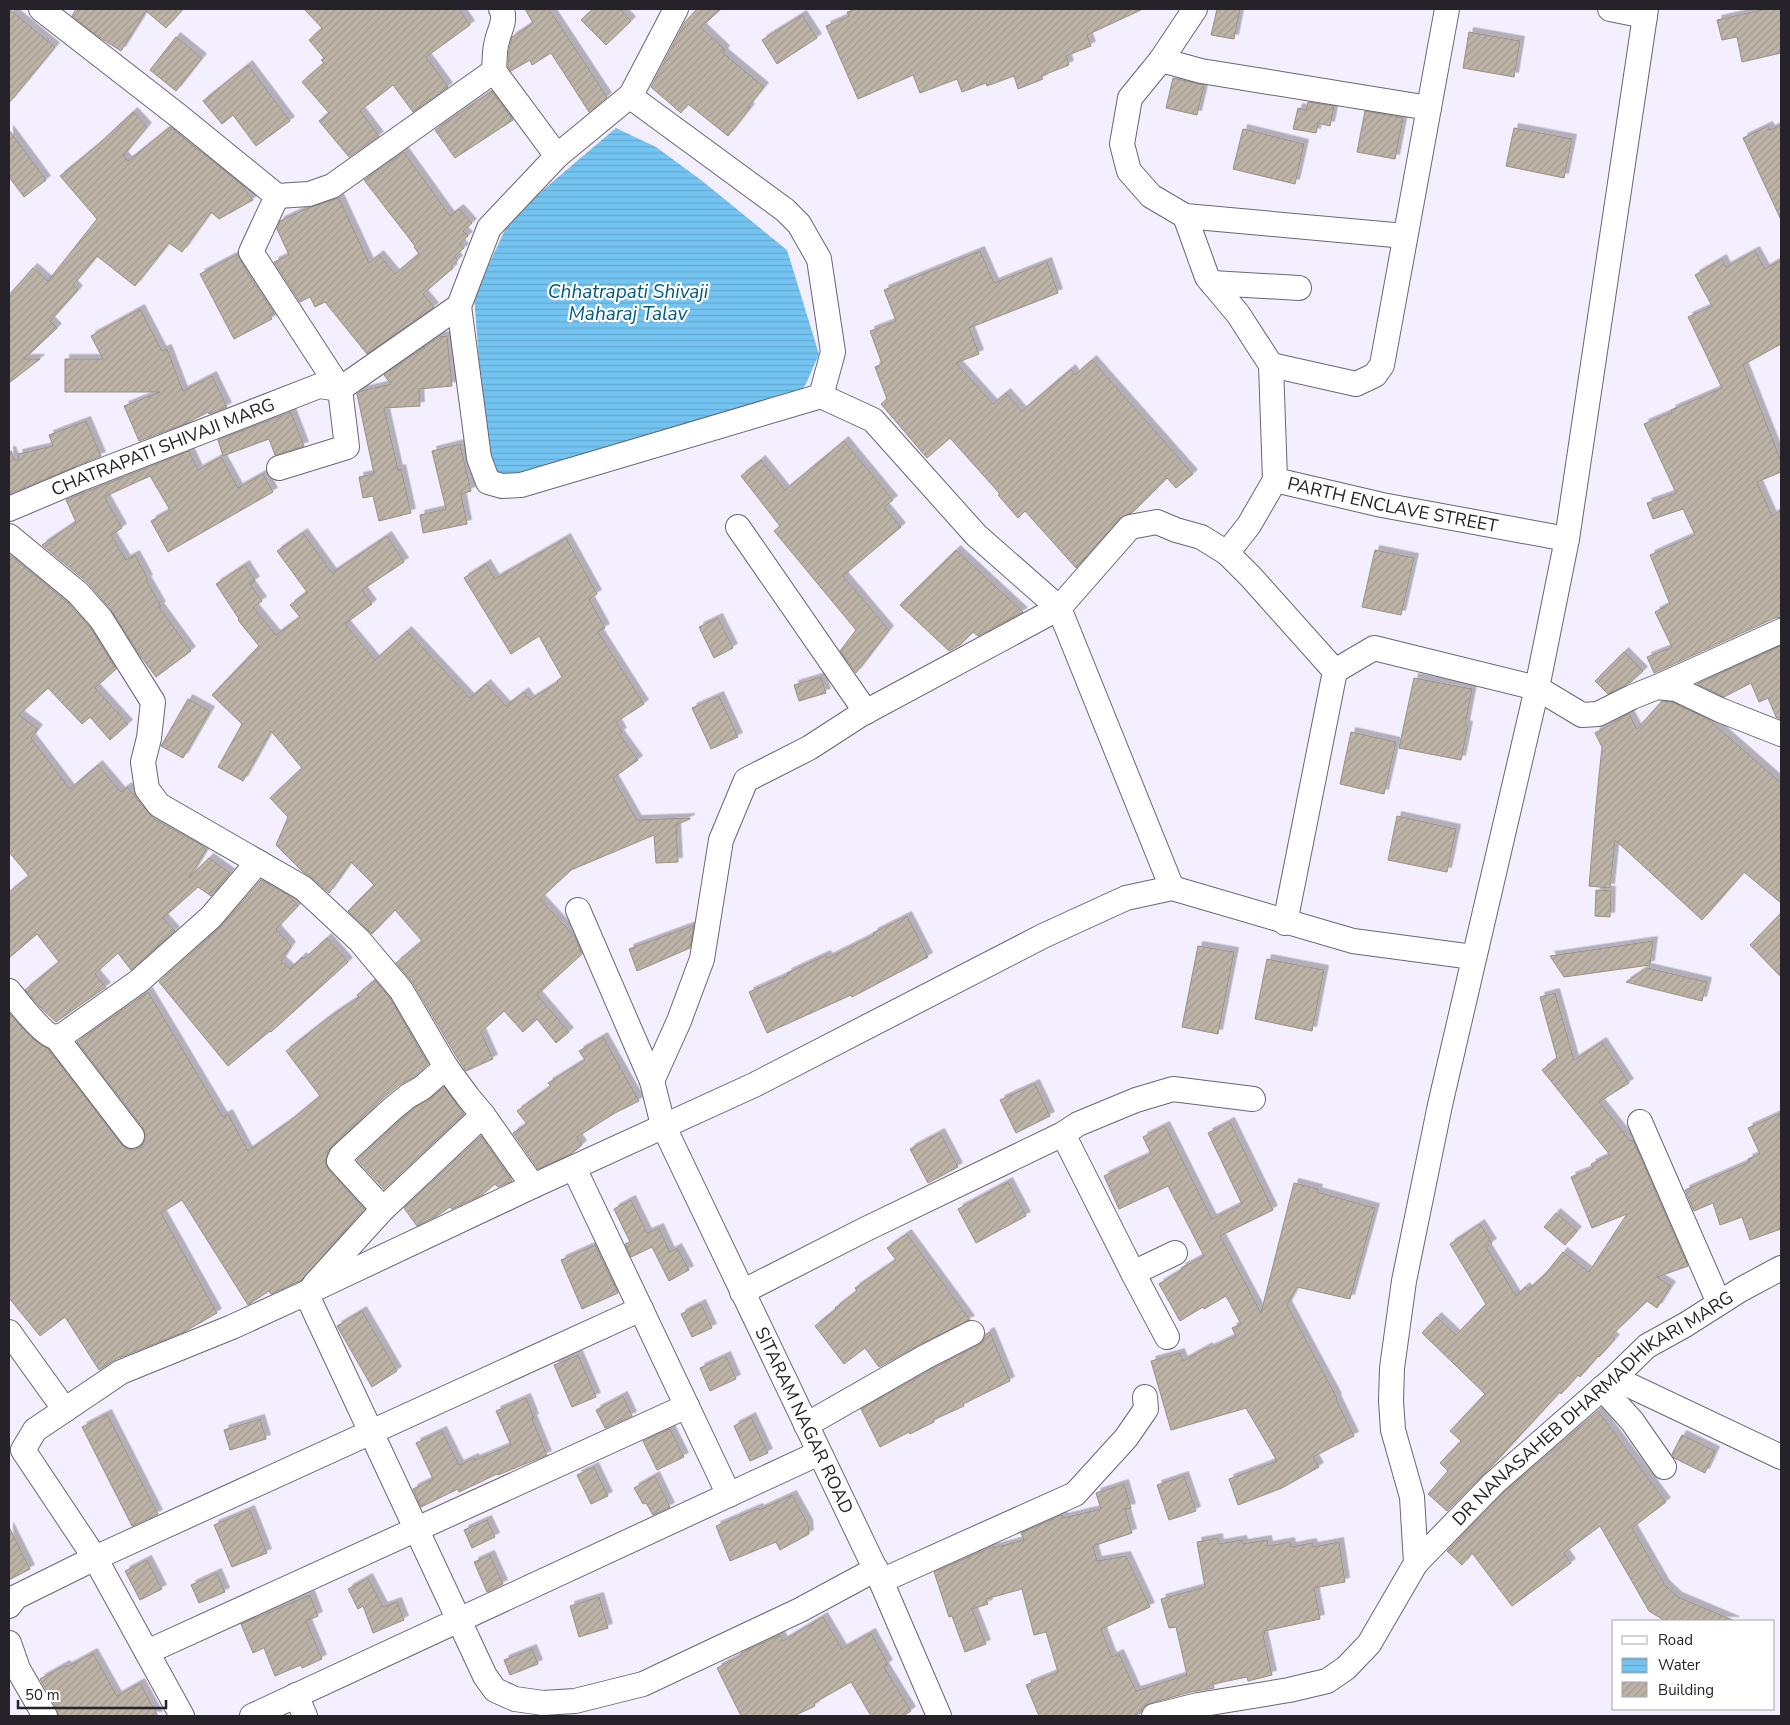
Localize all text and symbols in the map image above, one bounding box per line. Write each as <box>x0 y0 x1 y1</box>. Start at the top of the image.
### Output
water label: Chhatrapati Shivaji Maharaj Talav <box>548 279 709 327</box>
street label: CHATRAPATI SHIVAJI MARG <box>47 392 278 502</box>
street label: PARTH ENCLAVE STREET <box>1285 471 1500 538</box>
street label: DR NANASAHEB DHARMADHIKARI MARG <box>1447 1285 1738 1531</box>
street label: SITARAM NAGAR ROAD <box>749 1323 859 1518</box>
legend <box>1612 1620 1775 1710</box>
text: Road <box>1658 1630 1693 1650</box>
text: Water <box>1658 1655 1701 1675</box>
scale bar <box>18 1678 165 1710</box>
text: Building <box>1658 1680 1714 1700</box>
text: 50 m <box>25 1685 60 1705</box>

